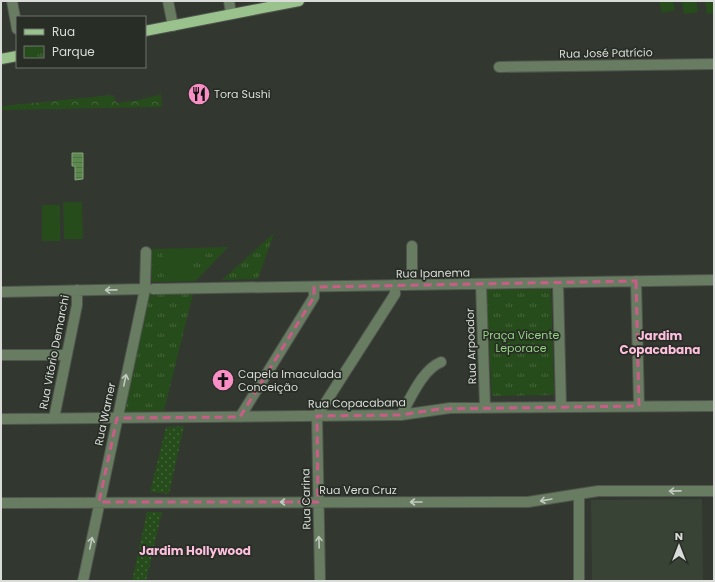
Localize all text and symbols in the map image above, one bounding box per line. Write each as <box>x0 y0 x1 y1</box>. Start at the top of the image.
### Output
legend <box>16 16 146 68</box>
text: Rua <box>52 23 75 40</box>
text: Parque <box>52 43 95 60</box>
street label: Rua José Patrício <box>559 44 653 62</box>
restaurant icon: Tora Sushi <box>186 81 212 107</box>
place label: Tora Sushi <box>214 86 271 102</box>
street label: Rua Ipanema <box>396 264 470 282</box>
one-way arrow <box>105 286 118 294</box>
street label: Rua Vitório Demarchi <box>35 293 73 410</box>
street label: Rua Arpoador <box>462 308 480 384</box>
park label: Praça Vicente Leporace <box>483 327 559 356</box>
district label: Jardim Copacabana <box>619 327 701 358</box>
place label: Capela Imaculada Conceição <box>238 366 341 395</box>
church icon: Capela Imaculada Conceição <box>210 367 236 393</box>
one-way arrow <box>121 373 129 386</box>
street label: Rua Warner <box>90 381 120 447</box>
street label: Rua Copacabana <box>308 394 406 412</box>
street label: Rua Carina <box>297 468 315 530</box>
street label: Rua Vera Cruz <box>319 482 397 498</box>
one-way arrow <box>669 487 682 495</box>
one-way arrow <box>540 496 553 504</box>
one-way arrow <box>280 498 293 506</box>
one-way arrow <box>410 498 423 506</box>
north arrow <box>659 526 699 566</box>
text: N <box>675 528 683 544</box>
one-way arrow <box>315 536 323 549</box>
one-way arrow <box>87 537 95 550</box>
district label: Jardim Hollywood <box>139 542 251 559</box>

